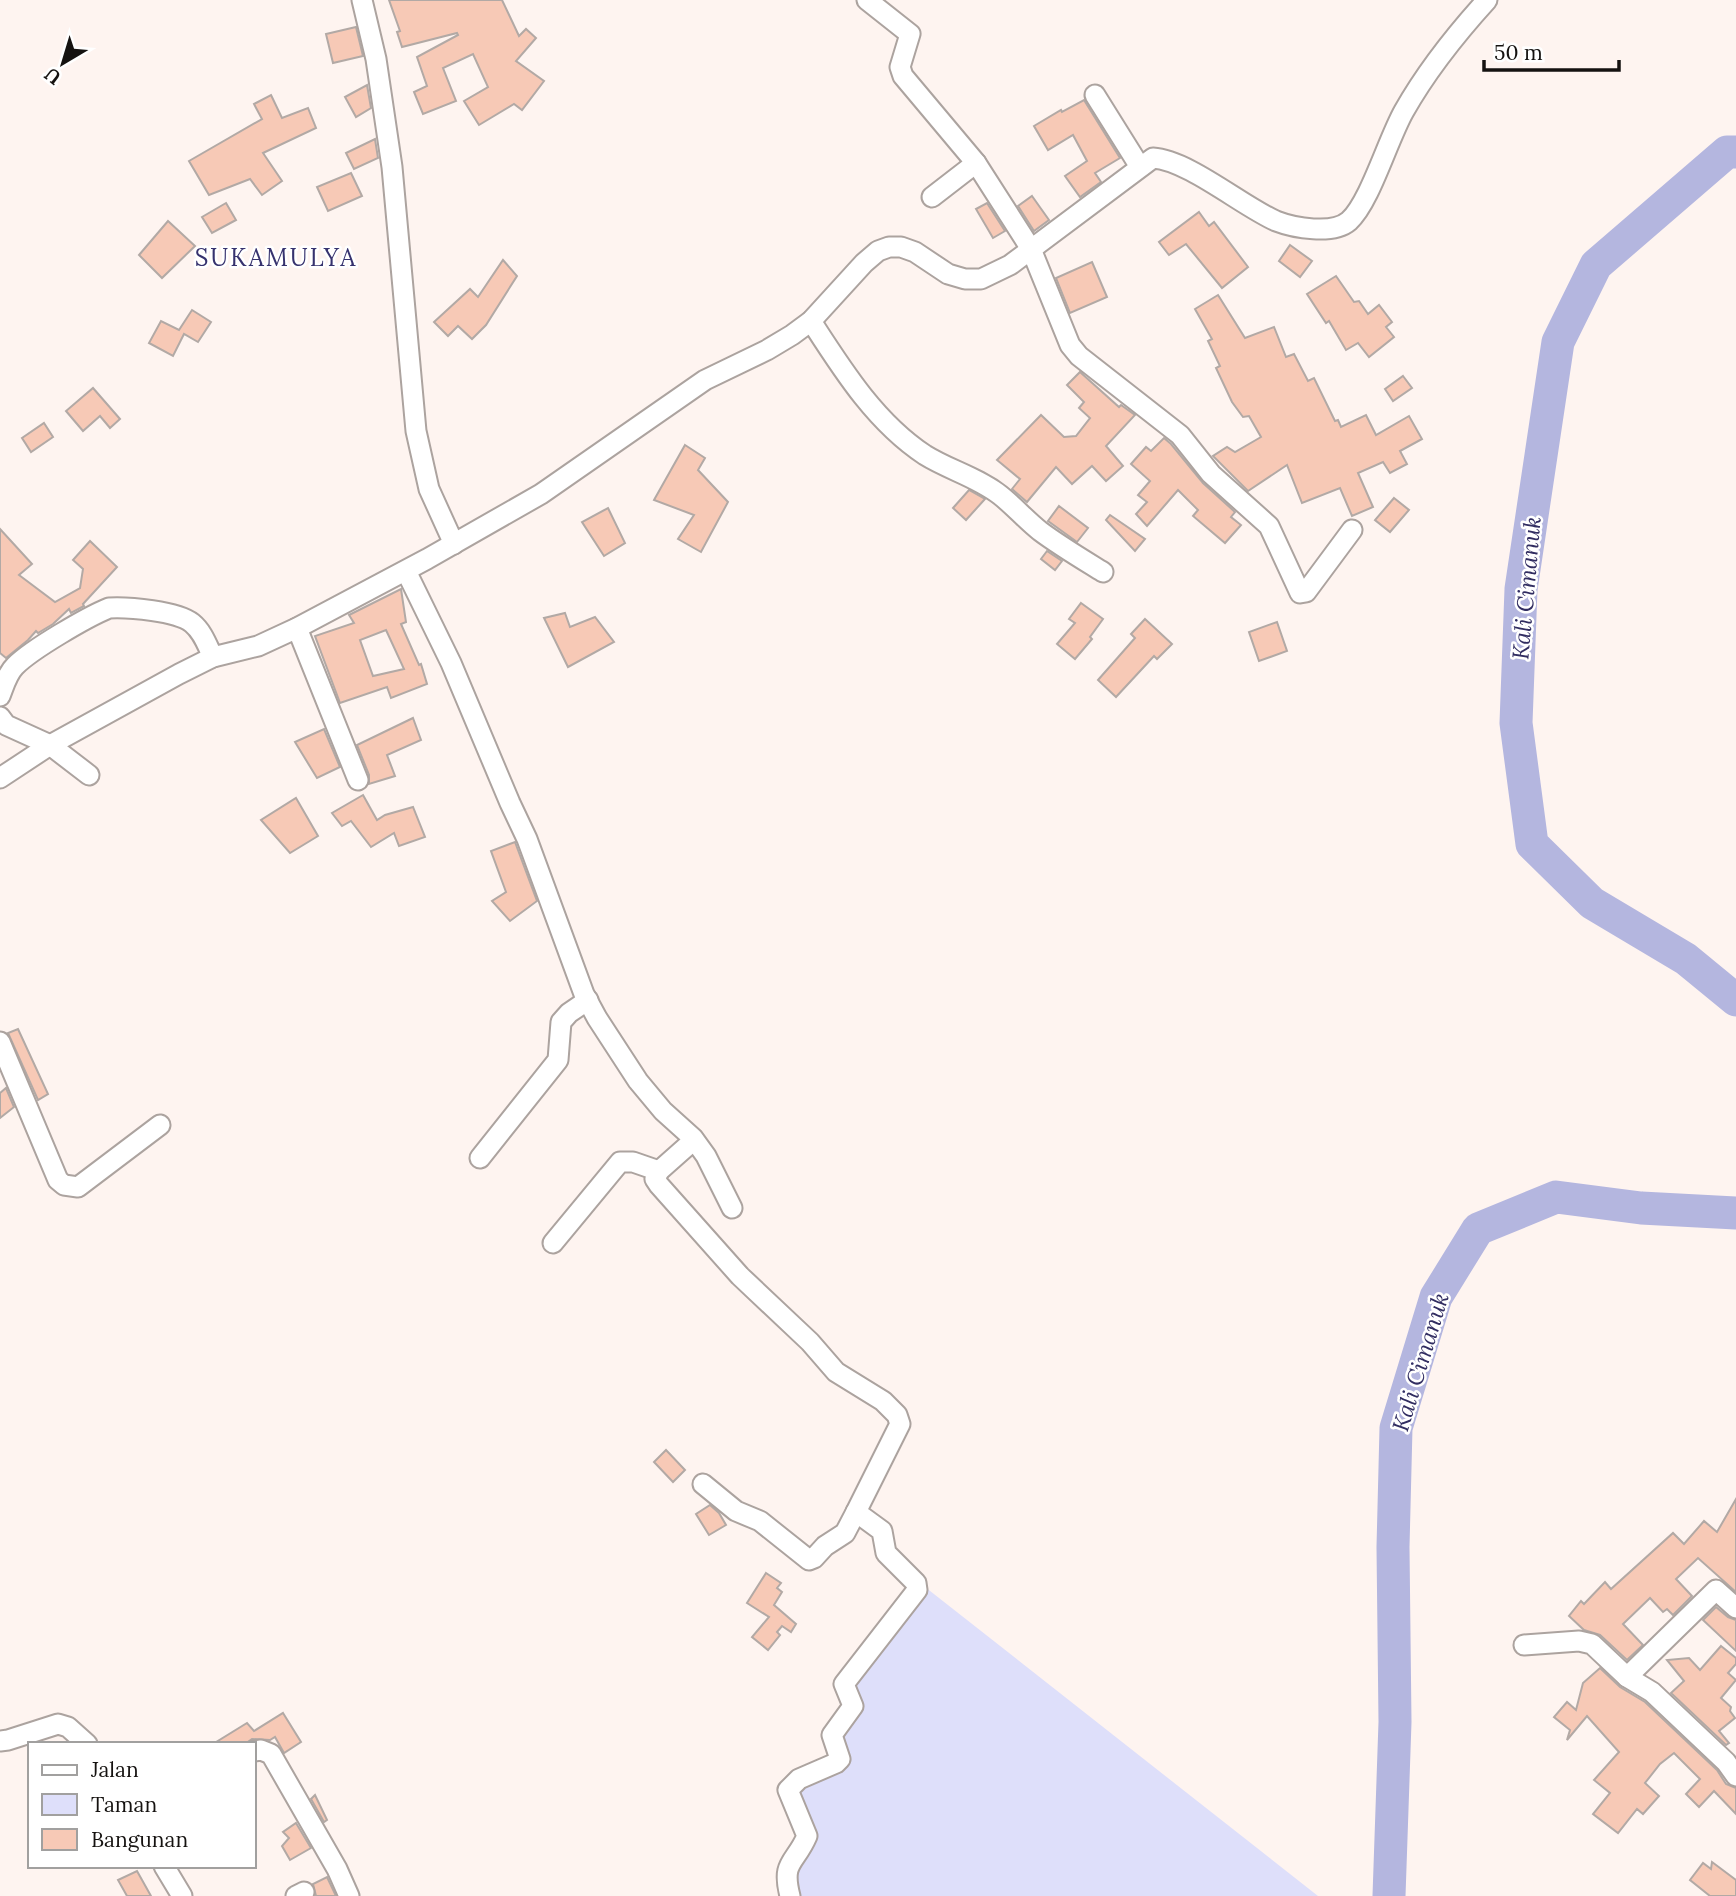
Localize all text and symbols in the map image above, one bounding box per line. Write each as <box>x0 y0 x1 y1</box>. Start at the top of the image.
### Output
north arrow <box>28 28 98 98</box>
scale bar <box>1484 28 1619 72</box>
text: 50 m <box>1494 39 1543 66</box>
text: U <box>39 62 66 90</box>
district label: SUKAMULYA <box>195 242 357 273</box>
water label: Kali Cimanuk <box>1505 515 1547 661</box>
water label: Kali Cimanuk <box>1385 1289 1455 1435</box>
legend <box>28 1742 256 1868</box>
text: Jalan <box>90 1756 139 1783</box>
text: Taman <box>91 1791 157 1818</box>
text: Bangunan <box>91 1826 188 1853</box>

